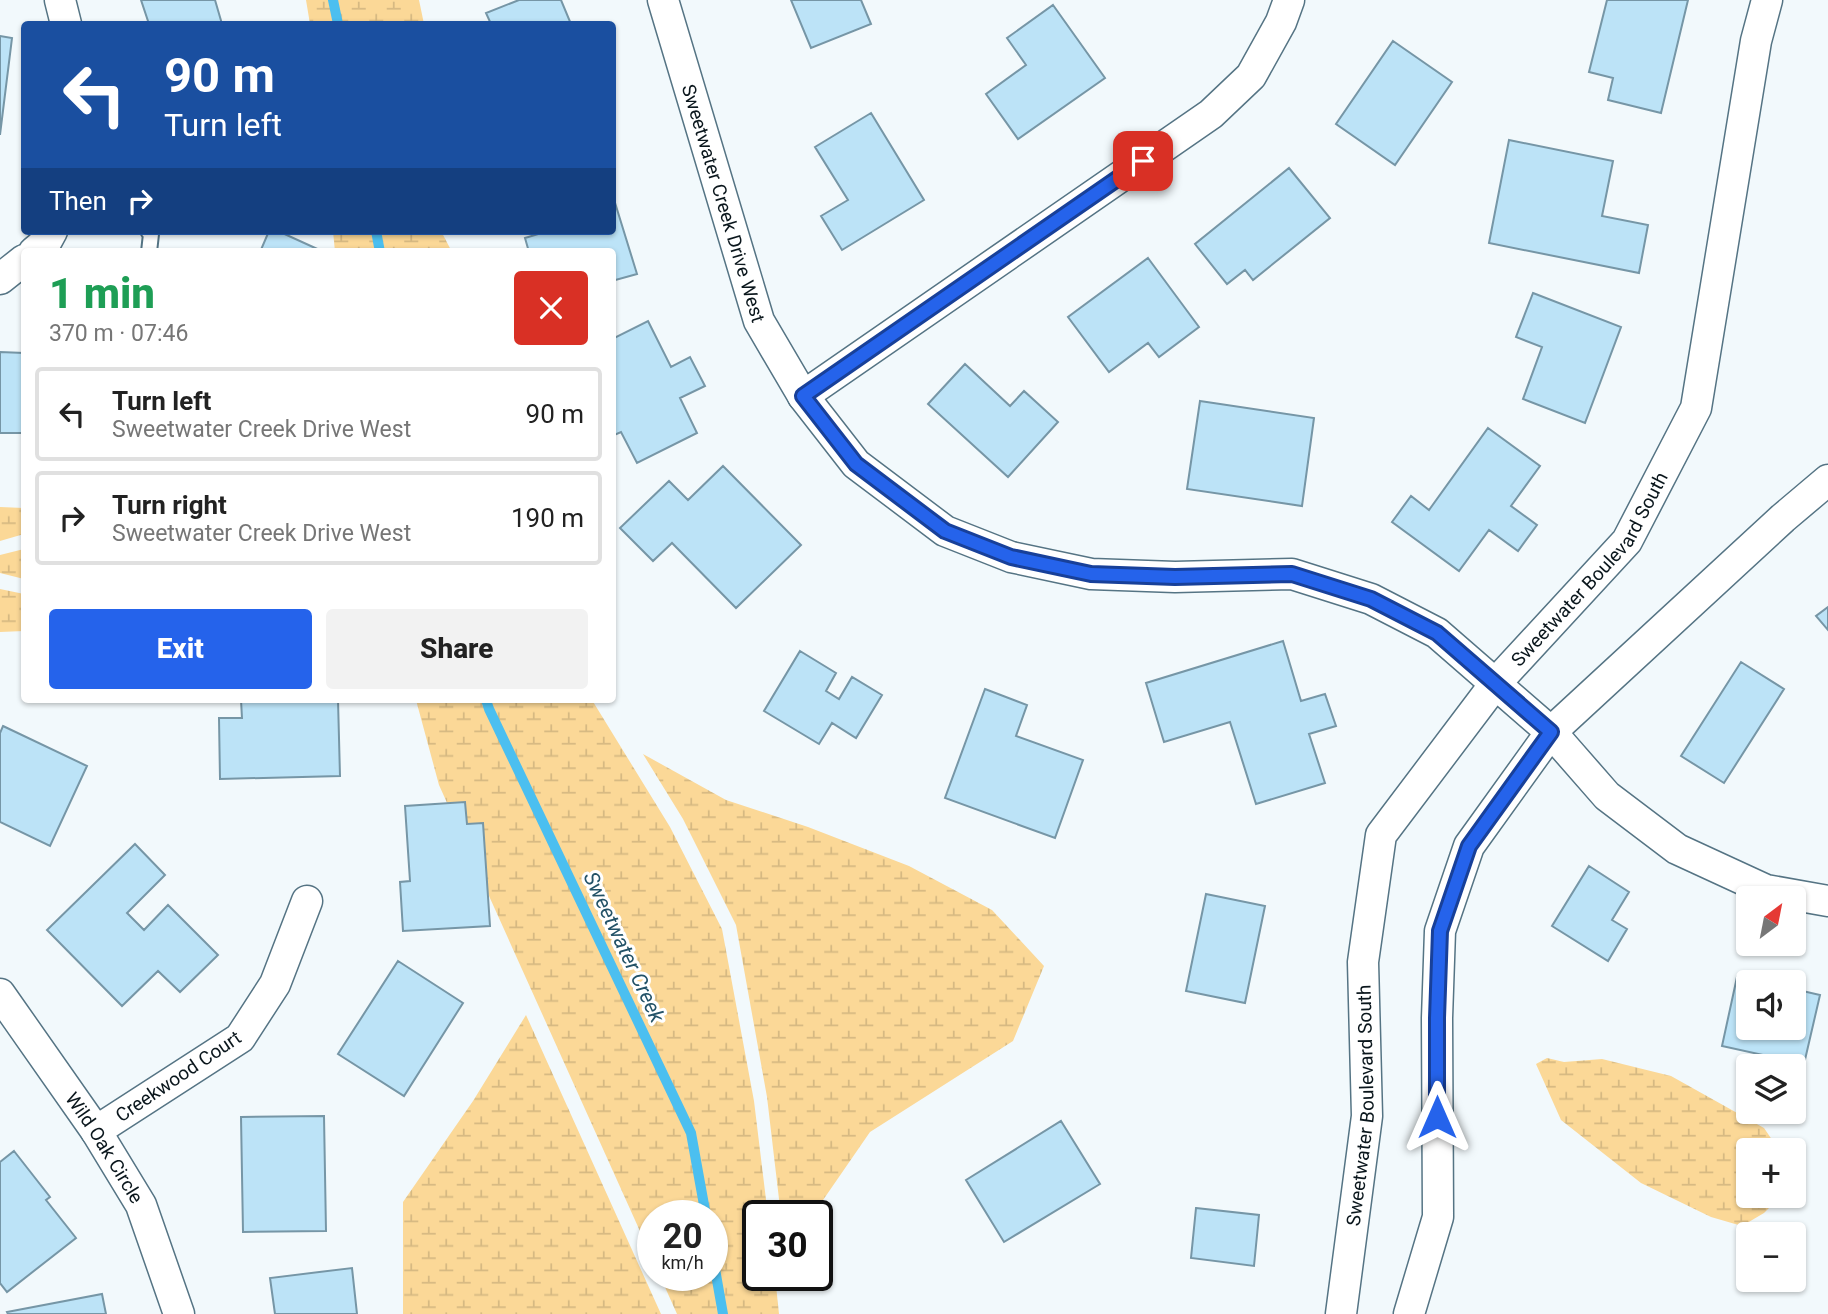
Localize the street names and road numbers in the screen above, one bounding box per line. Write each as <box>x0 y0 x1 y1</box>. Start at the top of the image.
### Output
street label: Sweetwater Creek Drive West <box>677 81 770 325</box>
street label: Sweetwater Boulevard South <box>1506 468 1673 671</box>
street label: Sweetwater Boulevard South <box>1342 984 1380 1227</box>
street label: Creekwood Court <box>111 1026 245 1127</box>
street label: Wild Oak Circle <box>60 1088 148 1208</box>

